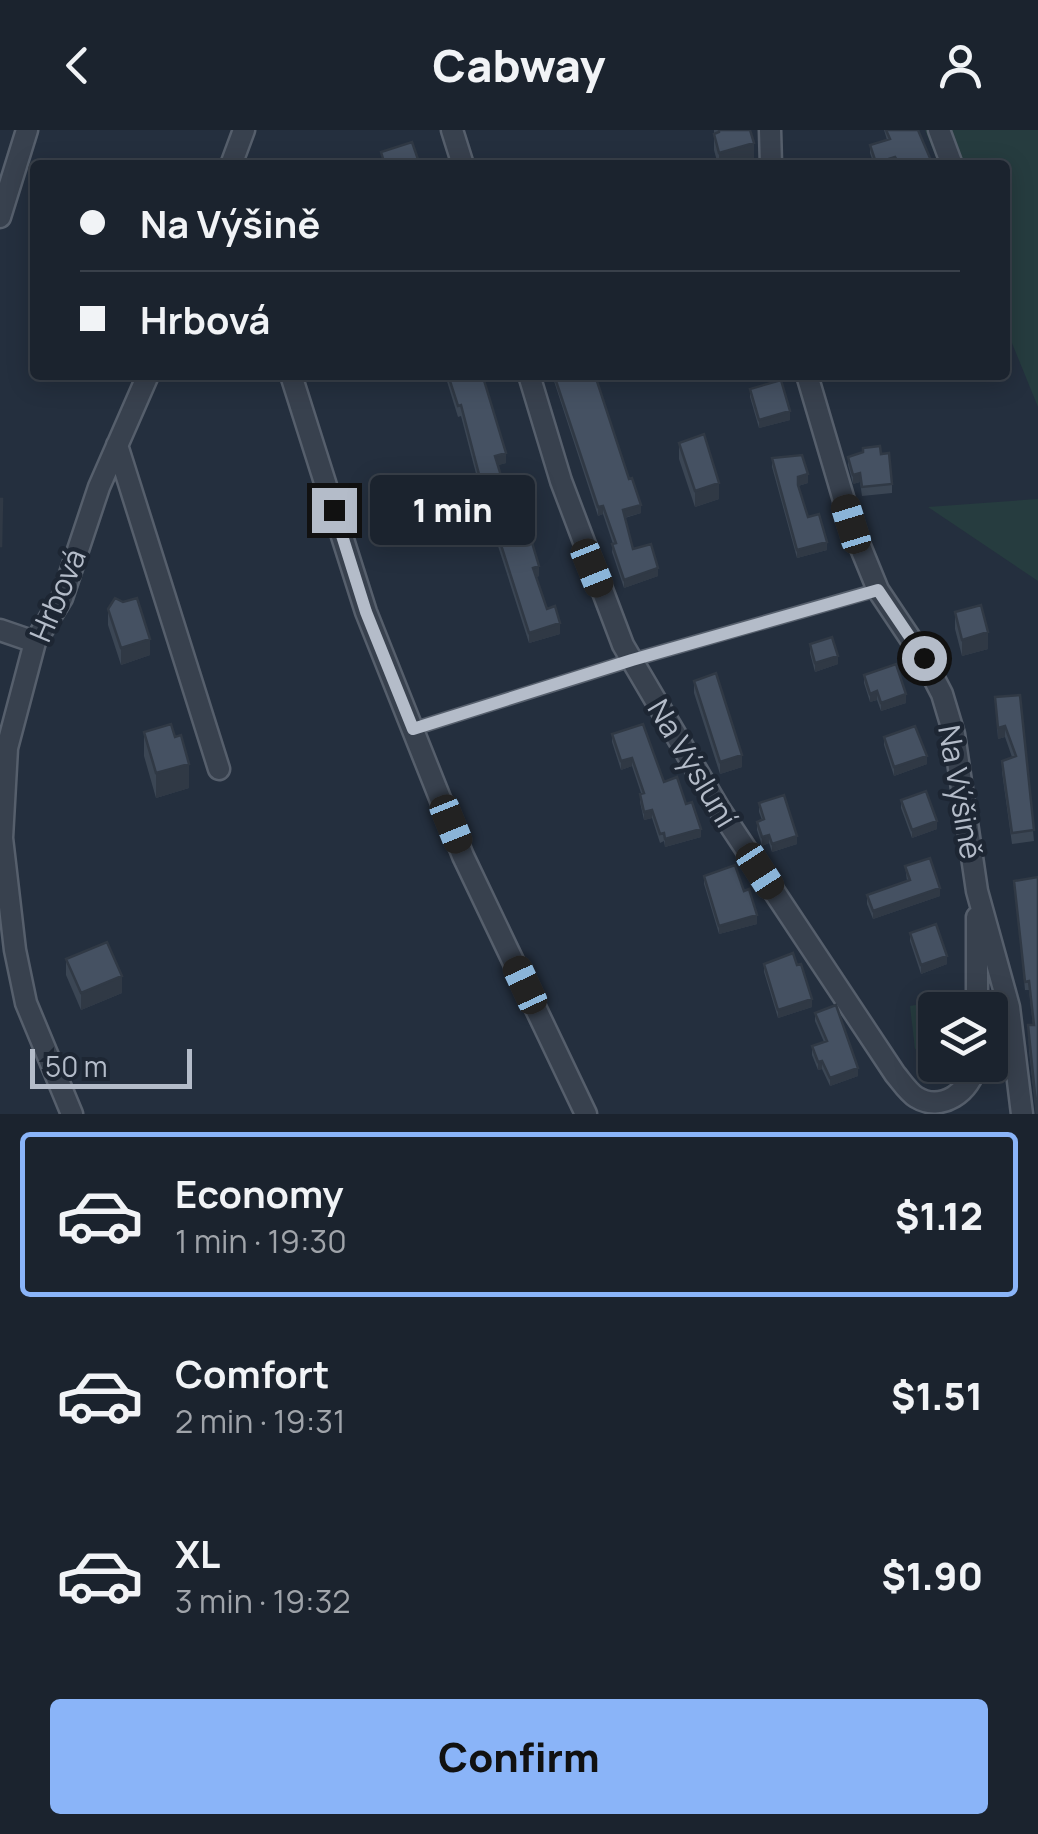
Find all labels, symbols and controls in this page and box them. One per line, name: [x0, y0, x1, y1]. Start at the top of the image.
text: Cabway: [433, 34, 605, 96]
icon: back: [50, 38, 105, 93]
icon: person: [933, 38, 988, 93]
text: Na Výšině: [140, 197, 320, 249]
text: Hrbová: [140, 293, 270, 345]
callout: 1 min: [369, 475, 534, 545]
route end: [312, 488, 357, 533]
text: 1 min: [412, 488, 493, 532]
car: [828, 491, 874, 557]
car: [567, 535, 617, 601]
street label: Hrbová: [19, 542, 95, 648]
route start: [902, 636, 947, 681]
street label: Na Výsluní: [639, 691, 747, 835]
street label: Na Výšině: [929, 722, 993, 862]
car: [426, 791, 476, 857]
car: [731, 838, 789, 904]
car: [499, 951, 551, 1019]
map controls: [918, 992, 1008, 1082]
button: layers: [918, 992, 1008, 1082]
scale bar: [30, 1044, 192, 1088]
text: 50 m: [45, 1047, 108, 1085]
text: Economy: [175, 1167, 344, 1219]
icon: car: [55, 1170, 145, 1260]
text: $1.12: [895, 1189, 983, 1241]
text: 1 min · 19:30: [175, 1219, 347, 1263]
text: Comfort: [175, 1347, 329, 1399]
icon: car: [55, 1350, 145, 1440]
text: $1.51: [891, 1369, 983, 1421]
text: 2 min · 19:31: [175, 1399, 345, 1443]
text: XL: [175, 1527, 220, 1579]
icon: car: [55, 1530, 145, 1620]
text: $1.90: [882, 1549, 983, 1601]
text: 3 min · 19:32: [175, 1579, 351, 1623]
button: Confirm: [50, 1699, 988, 1814]

